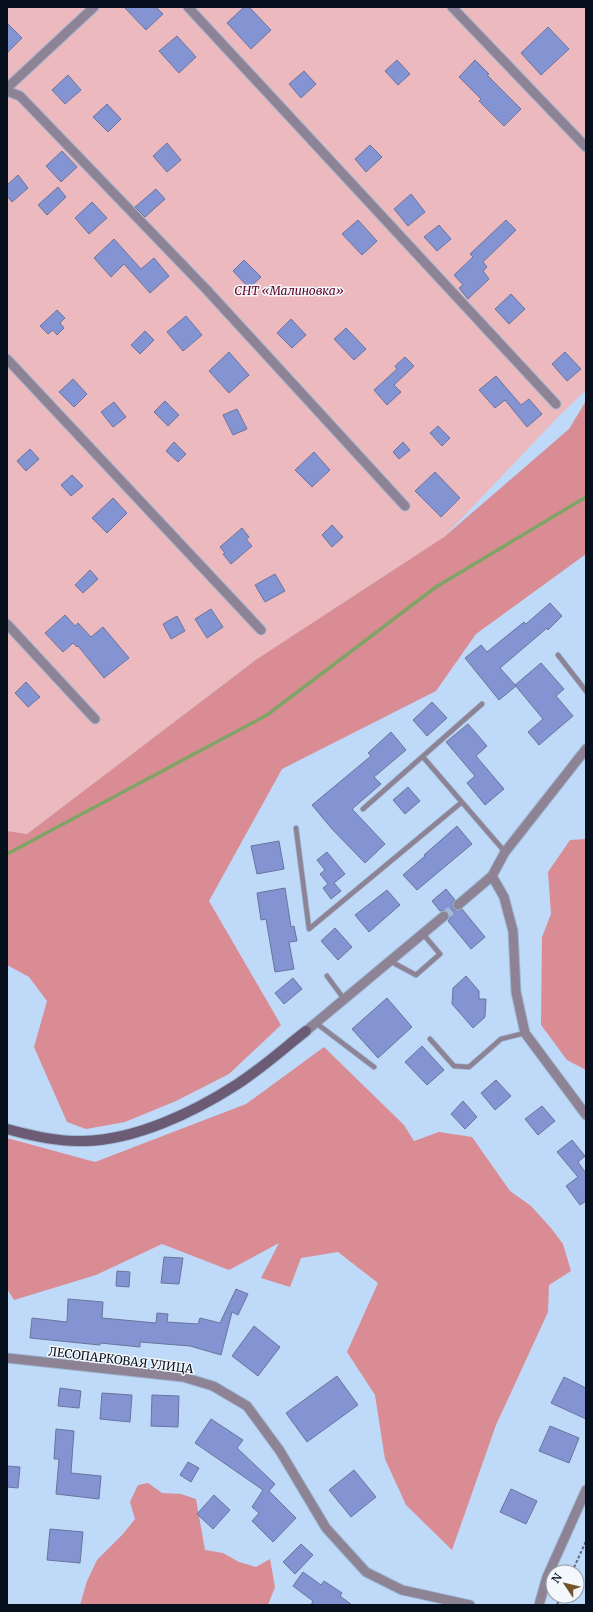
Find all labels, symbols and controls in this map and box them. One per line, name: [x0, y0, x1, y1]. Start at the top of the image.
park label: СНТ «Малиновка»: [234, 283, 344, 298]
street label: ЛЕСОПАРКОВАЯ УЛИЦА: [48, 1344, 195, 1376]
north arrow: [545, 1564, 585, 1604]
text: N: [549, 1570, 565, 1586]

